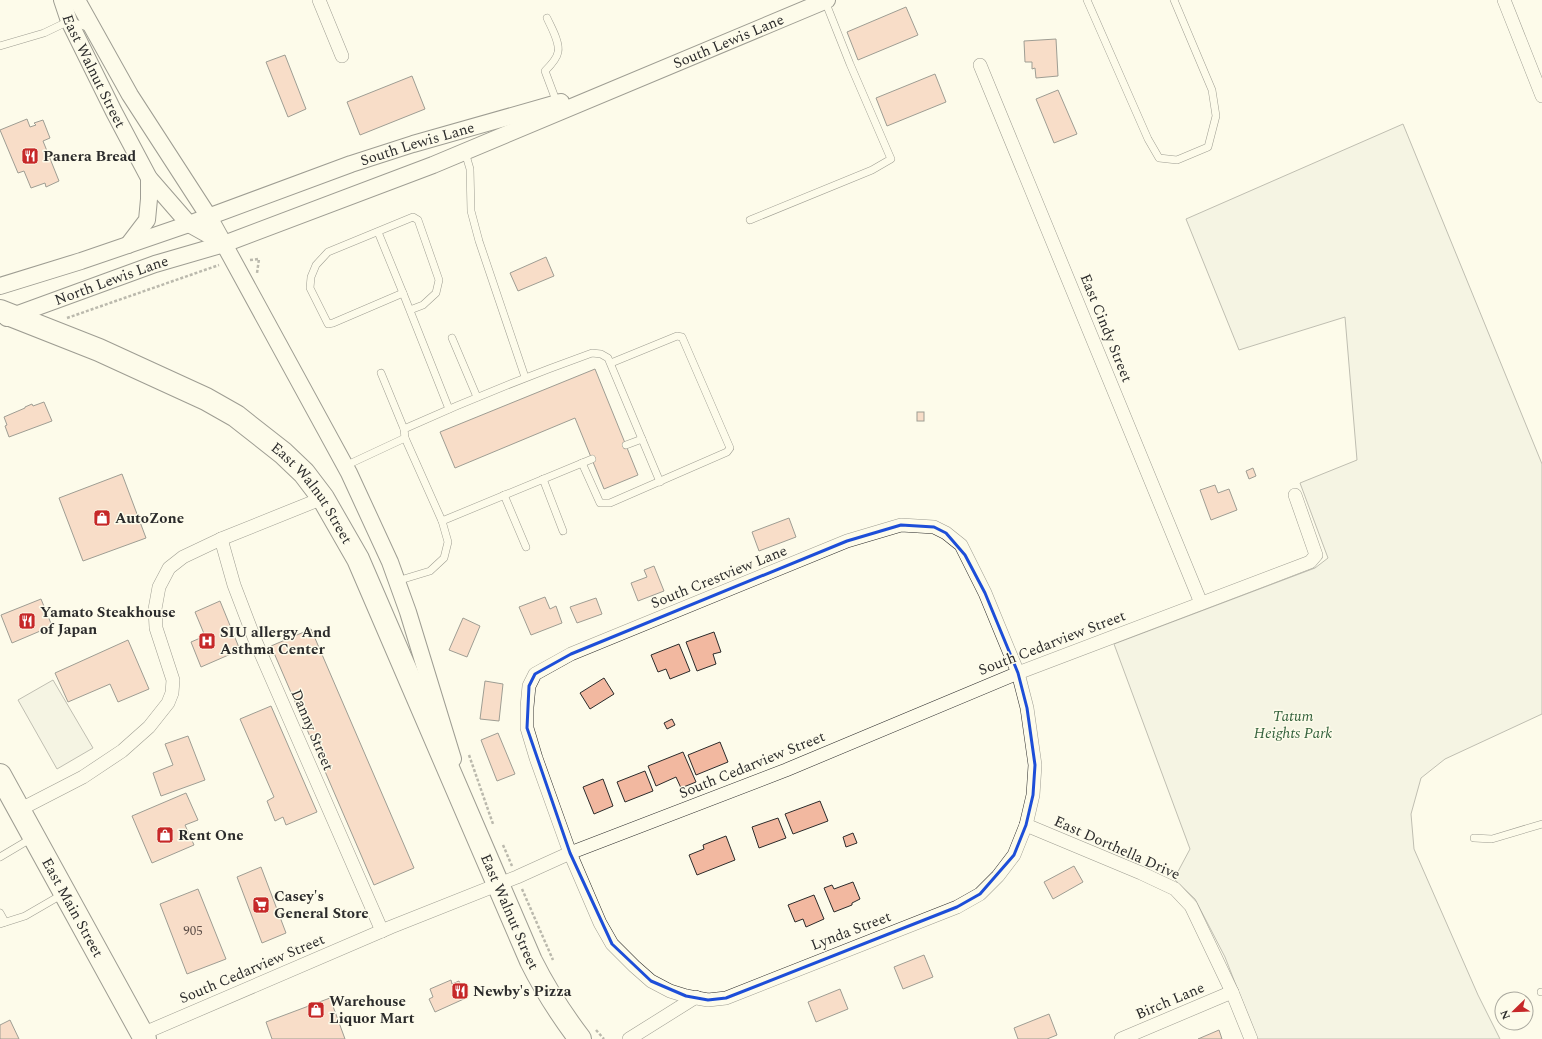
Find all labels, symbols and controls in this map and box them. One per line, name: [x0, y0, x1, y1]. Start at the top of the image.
street label: South Lewis Lane: [669, 8, 787, 75]
street label: East Walnut Street: [56, 11, 132, 132]
street label: South Lewis Lane: [357, 116, 477, 172]
place label: Panera Bread: [43, 145, 137, 168]
restaurant icon: Panera Bread: [20, 146, 40, 166]
street label: North Lewis Lane: [51, 249, 171, 311]
street label: East Cindy Street: [1074, 270, 1138, 386]
street label: East Walnut Street: [266, 436, 359, 548]
place label: AutoZone: [115, 507, 184, 530]
shop icon: AutoZone: [92, 508, 112, 528]
street label: South Crestview Lane: [647, 539, 791, 615]
place label: Yamato Steakhouse of Japan: [40, 601, 176, 641]
street label: South Cedarview Street: [975, 604, 1129, 682]
restaurant icon: Yamato Steakhouse of Japan: [17, 611, 37, 631]
place label: SIU allergy And Asthma Center: [220, 621, 331, 661]
hospital icon: SIU allergy And Asthma Center: [197, 631, 217, 651]
street label: Danny Street: [284, 686, 340, 774]
park label: Tatum Heights Park: [1254, 705, 1332, 745]
street label: South Cedarview Street: [675, 725, 829, 805]
street label: East Dorthella Drive: [1050, 810, 1184, 886]
place label: Rent One: [178, 824, 244, 847]
shop icon: Rent One: [155, 825, 175, 845]
street label: East Walnut Street: [475, 850, 545, 974]
street label: East Main Street: [36, 853, 109, 961]
place label: Casey's General Store: [274, 885, 369, 925]
supermarket icon: Casey's General Store: [251, 895, 271, 915]
street label: Lynda Street: [808, 905, 894, 957]
house number: 905: [183, 921, 203, 941]
street label: South Cedarview Street: [176, 928, 328, 1010]
street label: Birch Lane: [1132, 976, 1208, 1026]
place label: Newby's Pizza: [473, 980, 572, 1003]
restaurant icon: Newby's Pizza: [450, 981, 470, 1001]
place label: Warehouse Liquor Mart: [329, 990, 415, 1030]
north arrow: [1494, 991, 1534, 1031]
shop icon: Warehouse Liquor Mart: [306, 1000, 326, 1020]
text: N: [1496, 1007, 1515, 1022]

